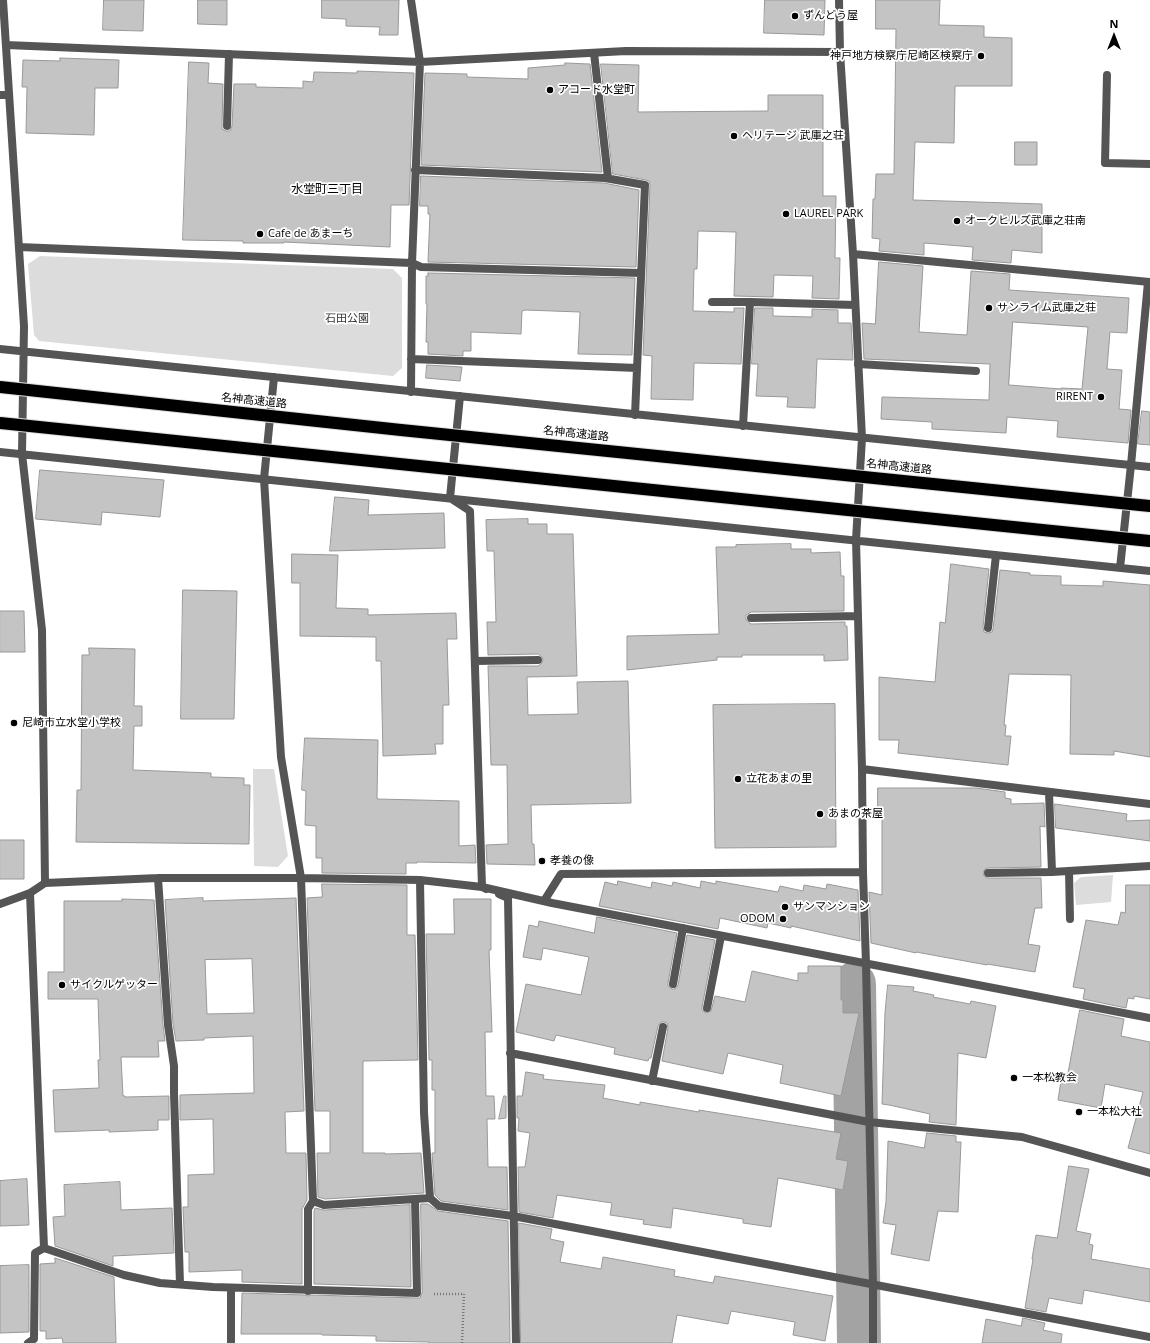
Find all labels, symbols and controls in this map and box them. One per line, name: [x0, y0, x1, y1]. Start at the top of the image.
place label: ずんどう屋: [803, 9, 858, 23]
marker: ずんどう屋: [790, 11, 800, 21]
north arrow: [1094, 16, 1134, 56]
text: N: [1110, 16, 1118, 31]
place label: 神戸地方検察庁尼崎区検察庁: [830, 49, 973, 63]
marker: 神戸地方検察庁尼崎区検察庁: [976, 51, 986, 61]
place label: アコード水堂町: [558, 83, 635, 97]
marker: アコード水堂町: [545, 85, 555, 95]
place label: ヘリテージ 武庫之荘: [742, 129, 844, 143]
marker: ヘリテージ 武庫之荘: [729, 131, 739, 141]
district label: 水堂町三丁目: [291, 183, 363, 197]
place label: LAUREL PARK: [794, 207, 863, 221]
marker: LAUREL PARK: [781, 209, 791, 219]
place label: オークヒルズ武庫之荘南: [965, 214, 1086, 228]
marker: オークヒルズ武庫之荘南: [952, 216, 962, 226]
place label: Cafe de あまーち: [268, 227, 354, 241]
marker: Cafe de あまーち: [255, 229, 265, 239]
place label: サンライム武庫之荘: [997, 301, 1096, 315]
marker: サンライム武庫之荘: [984, 303, 994, 313]
park label: 石田公園: [325, 312, 369, 326]
place label: RIRENT: [1056, 390, 1093, 404]
street label: 名神高速道路: [220, 391, 288, 411]
marker: RIRENT: [1096, 392, 1106, 402]
street label: 名神高速道路: [542, 424, 610, 444]
street label: 名神高速道路: [865, 457, 933, 477]
place label: 尼崎市立水堂小学校: [22, 716, 121, 730]
marker: 尼崎市立水堂小学校: [9, 718, 19, 728]
place label: 立花あまの里: [746, 772, 812, 786]
marker: 立花あまの里: [733, 774, 743, 784]
place label: あまの茶屋: [828, 807, 883, 821]
marker: あまの茶屋: [815, 809, 825, 819]
place label: 孝養の像: [550, 854, 594, 868]
marker: 孝養の像: [537, 856, 547, 866]
place label: サンマンション: [793, 900, 870, 914]
marker: サンマンション: [780, 902, 790, 912]
place label: ODOM: [740, 912, 775, 926]
marker: ODOM: [778, 914, 788, 924]
place label: サイクルゲッター: [70, 978, 158, 992]
marker: サイクルゲッター: [57, 980, 67, 990]
place label: 一本松教会: [1022, 1071, 1077, 1085]
marker: 一本松教会: [1009, 1073, 1019, 1083]
place label: 一本松大社: [1087, 1105, 1142, 1119]
marker: 一本松大社: [1074, 1107, 1084, 1117]

